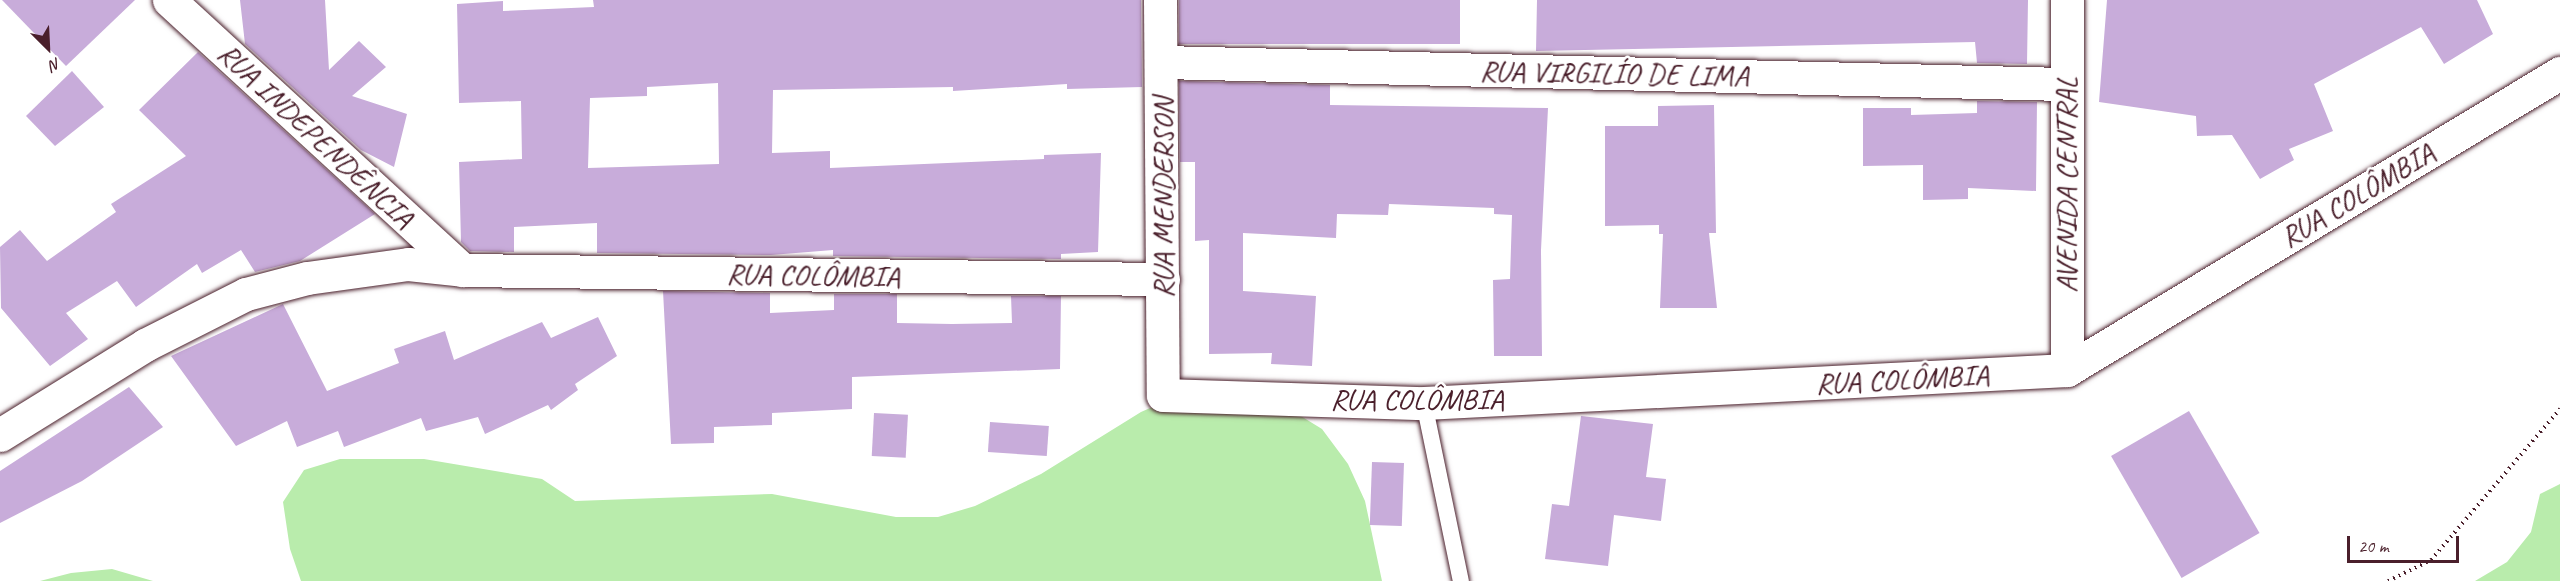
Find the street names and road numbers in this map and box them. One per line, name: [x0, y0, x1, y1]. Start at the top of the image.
street label: RUA INDEPENDÊNCIA: [210, 34, 422, 236]
street label: RUA VIRGILÍO DE LIMA: [1479, 53, 1749, 93]
street label: AVENIDA CENTRAL: [2048, 77, 2084, 293]
street label: RUA MENDERSON: [1145, 97, 1181, 299]
street label: RUA COLÔMBIA: [2274, 135, 2440, 255]
street label: RUA COLÔMBIA: [726, 255, 900, 295]
street label: RUA COLÔMBIA: [1815, 357, 1989, 401]
street label: RUA COLÔMBIA: [1331, 381, 1503, 417]

